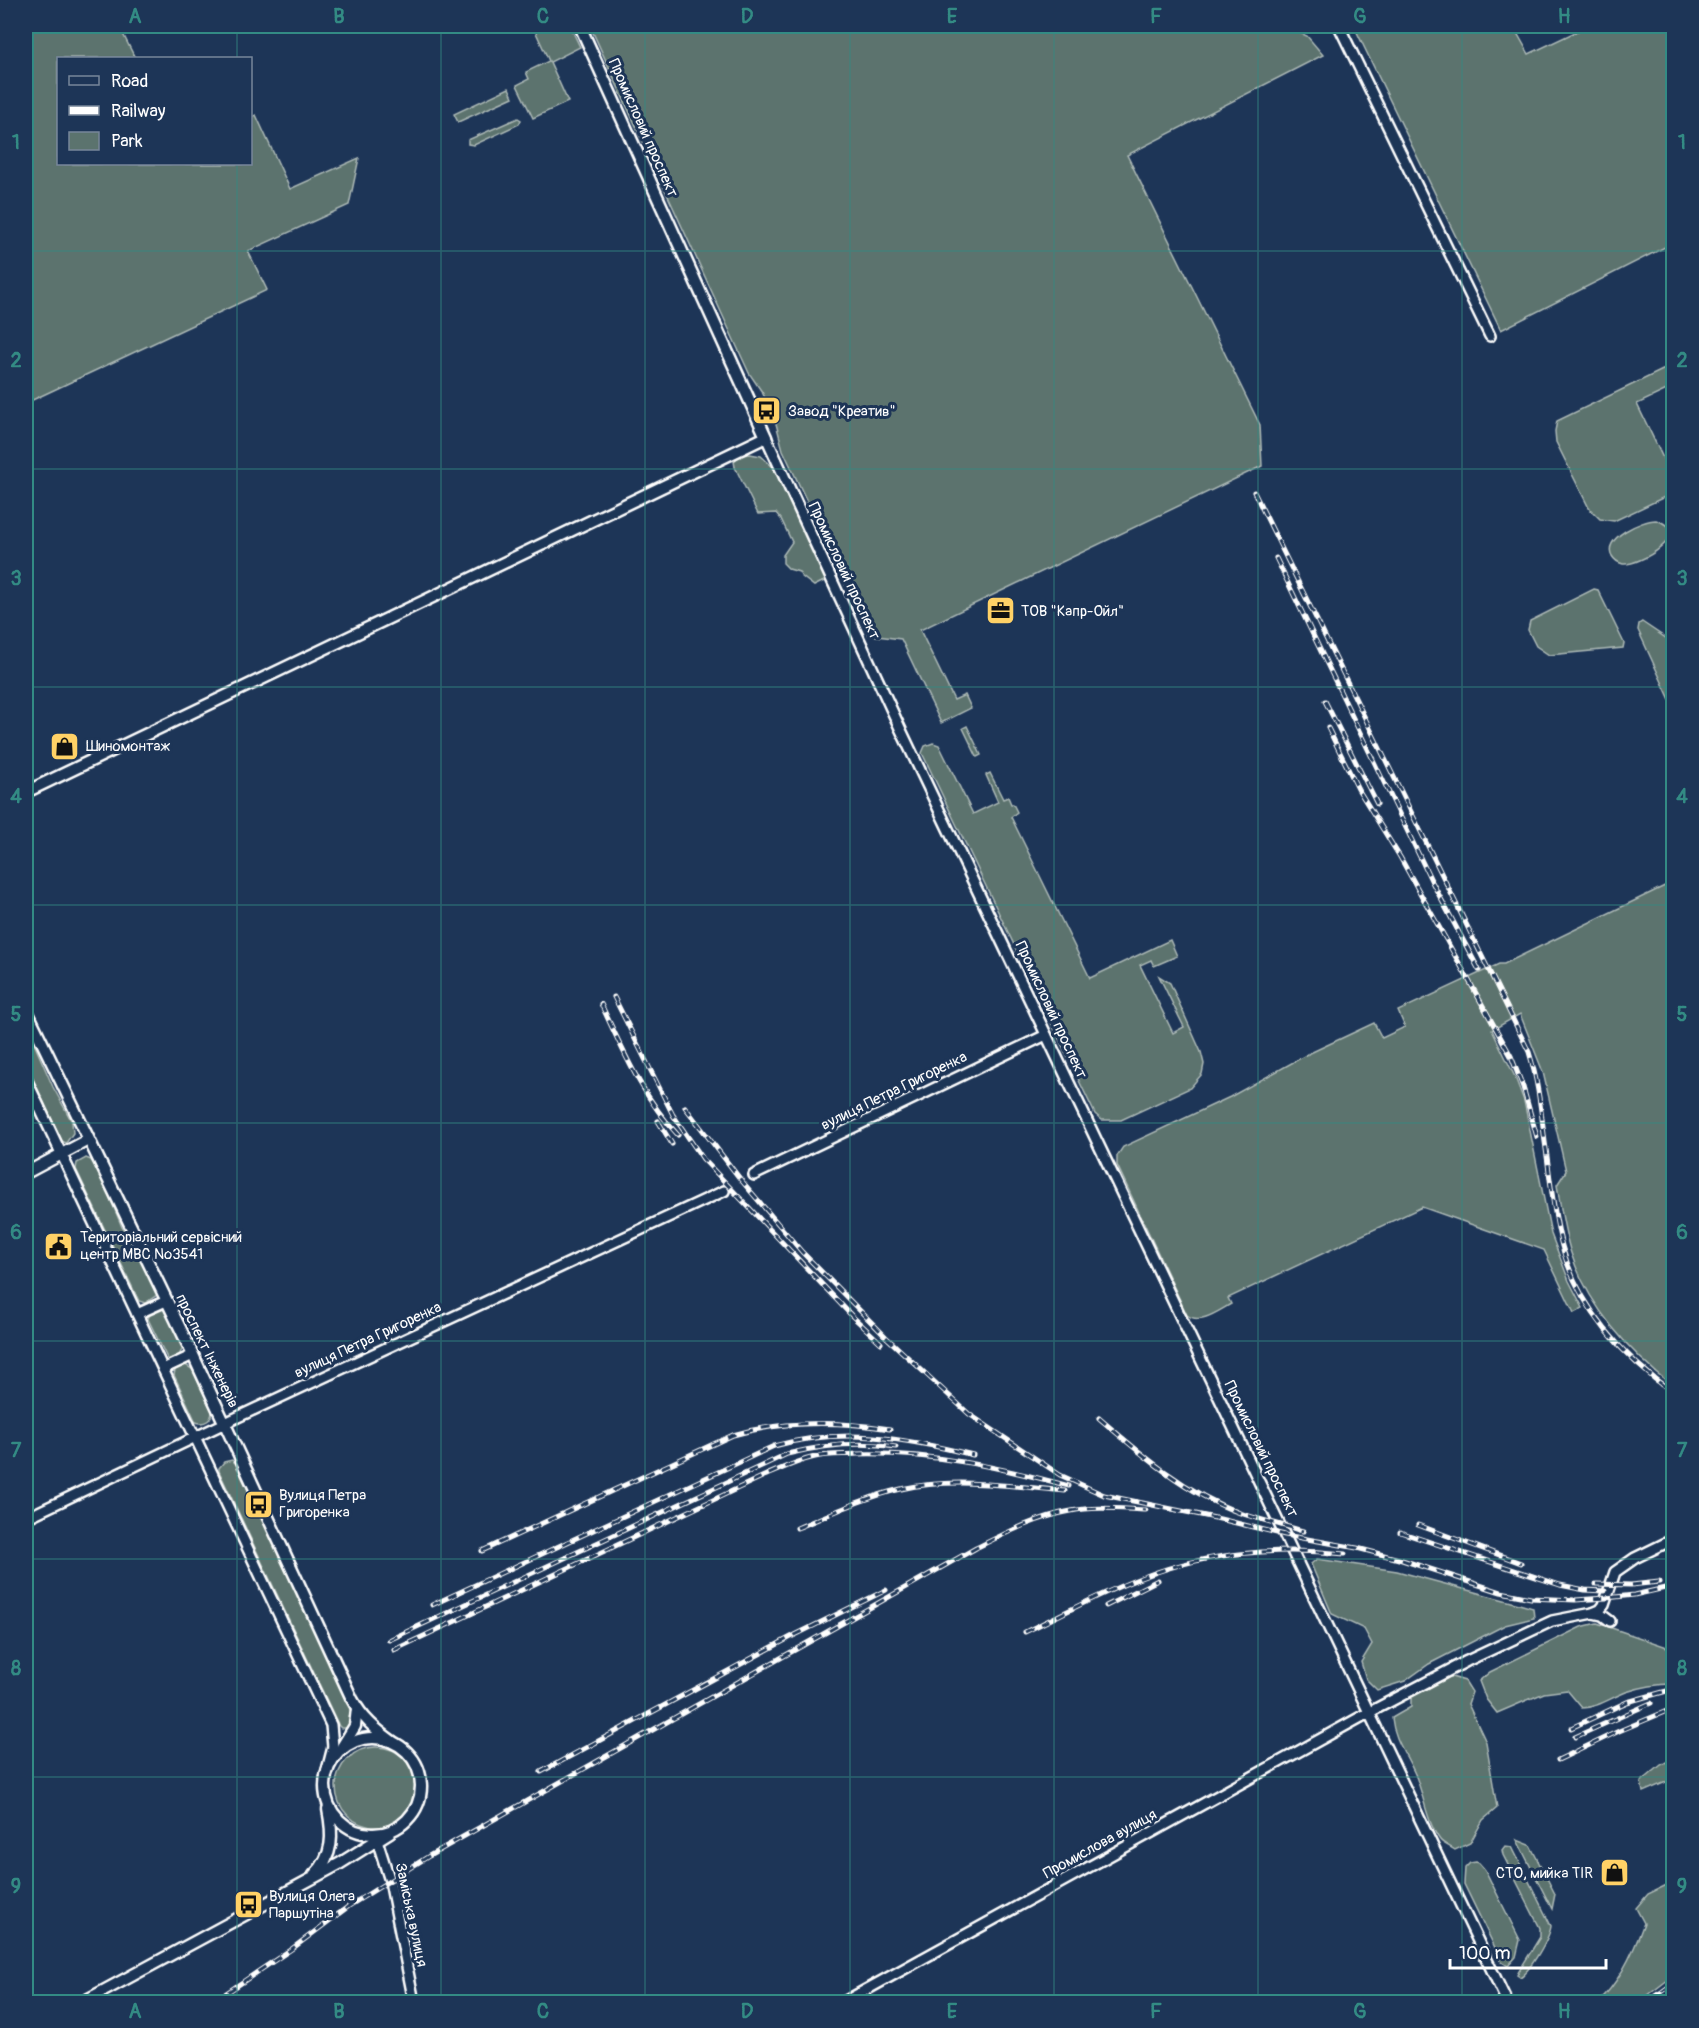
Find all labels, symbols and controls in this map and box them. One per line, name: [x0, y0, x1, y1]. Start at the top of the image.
text: A: [129, 4, 142, 29]
text: B: [333, 4, 345, 29]
text: C: [537, 4, 549, 29]
text: D: [741, 4, 754, 29]
text: E: [947, 4, 958, 29]
text: F: [1150, 4, 1162, 29]
text: G: [1353, 4, 1367, 29]
text: H: [1558, 4, 1571, 29]
street label: Промисловий проспект: [604, 56, 682, 201]
legend: [57, 57, 252, 165]
text: Road: [111, 70, 148, 93]
text: Railway: [111, 100, 166, 123]
text: 1: [12, 130, 20, 155]
text: Park: [111, 130, 143, 153]
text: 1: [1678, 130, 1686, 155]
text: 2: [10, 348, 22, 373]
text: 2: [1676, 348, 1688, 373]
bus stop icon: Завод "Креатив": [751, 395, 783, 427]
place label: Завод "Креатив": [788, 402, 896, 421]
street label: Промисловий проспект: [804, 499, 884, 643]
text: 3: [10, 566, 22, 591]
text: 3: [1676, 566, 1688, 591]
office icon: ТОВ "Капр-Ойл": [984, 595, 1016, 627]
place label: ТОВ "Капр-Ойл": [1021, 602, 1124, 621]
shop icon: Шиномонтаж: [49, 730, 81, 762]
place label: Шиномонтаж: [86, 737, 170, 756]
text: 4: [10, 784, 22, 809]
text: 4: [1676, 784, 1688, 809]
street label: Промисловий проспект: [1011, 938, 1091, 1082]
text: 5: [11, 1002, 22, 1027]
text: 5: [1677, 1002, 1688, 1027]
street label: вулиця Петра Григоренка: [818, 1047, 970, 1135]
text: 6: [10, 1220, 22, 1245]
text: 6: [1676, 1220, 1688, 1245]
place label: Територіальний сервісний центр МВС №3541: [80, 1228, 242, 1264]
public building icon: Територіальний сервісний центр МВС №3541: [43, 1230, 75, 1262]
street label: проспект Інженерів: [171, 1291, 243, 1411]
street label: вулиця Петра Григоренка: [291, 1298, 445, 1382]
street label: Промисловий проспект: [1220, 1378, 1303, 1521]
text: 7: [11, 1438, 22, 1463]
text: 7: [1677, 1438, 1688, 1463]
place label: Вулиця Петра Григоренка: [279, 1486, 366, 1522]
bus stop icon: Вулиця Петра Григоренка: [242, 1488, 274, 1520]
text: 8: [11, 1656, 21, 1681]
text: 8: [1677, 1656, 1687, 1681]
street label: Промислова вулиця: [1040, 1805, 1160, 1883]
shop icon: СТО, мийка TIR: [1598, 1857, 1630, 1889]
street label: Заміська вулиця: [391, 1861, 431, 1969]
place label: СТО, мийка TIR: [1496, 1864, 1593, 1883]
text: 9: [11, 1874, 21, 1899]
text: 9: [1677, 1874, 1687, 1899]
place label: Вулиця Олега Паршутіна: [269, 1887, 355, 1923]
bus stop icon: Вулиця Олега Паршутіна: [232, 1889, 264, 1921]
scale bar: [1450, 1932, 1606, 1970]
text: 100 m: [1459, 1942, 1511, 1965]
text: A: [129, 1999, 142, 2024]
text: B: [333, 1999, 345, 2024]
text: C: [537, 1999, 549, 2024]
text: D: [741, 1999, 754, 2024]
text: E: [947, 1999, 958, 2024]
text: F: [1150, 1999, 1162, 2024]
text: G: [1353, 1999, 1367, 2024]
text: H: [1558, 1999, 1571, 2024]

